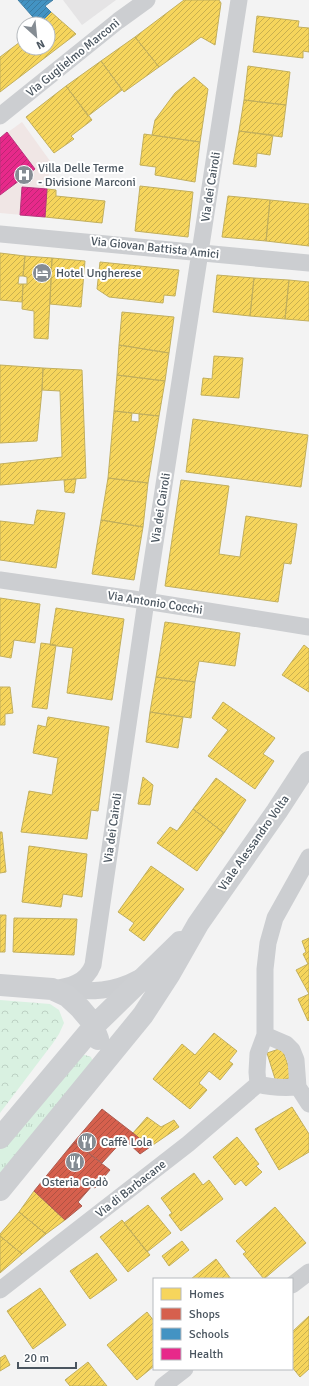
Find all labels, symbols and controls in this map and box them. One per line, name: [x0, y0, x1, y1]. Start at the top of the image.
north arrow: [16, 16, 56, 56]
street label: Via Guglielmo Marconi: [23, 16, 123, 100]
text: N: [34, 37, 47, 52]
street label: Via dei Cairoli: [198, 151, 224, 223]
place label: Villa Delle Terme - Divisione Marconi: [38, 161, 136, 190]
hospital icon: Villa Delle Terme - Divisione Marconi: [13, 164, 35, 186]
street label: Via Giovan Battista Amici: [90, 234, 220, 262]
hotel icon: Hotel Ungherese: [31, 262, 53, 284]
place label: Hotel Ungherese: [56, 266, 141, 281]
street label: Via dei Cairoli: [148, 472, 174, 544]
street label: Via Antonio Cocchi: [106, 588, 204, 618]
street label: Via dei Cairoli: [101, 792, 125, 864]
street label: Viale Alessandro Volta: [215, 792, 293, 894]
restaurant icon: Caffè Lola: [76, 1131, 98, 1153]
place label: Caffè Lola: [101, 1135, 152, 1150]
restaurant icon: Osteria Godò: [64, 1151, 86, 1173]
street label: Via di Barbacane: [93, 1157, 169, 1221]
place label: Osteria Godò: [42, 1175, 108, 1190]
legend: [153, 1278, 293, 1370]
text: Homes: [189, 1287, 224, 1302]
text: Shops: [189, 1307, 220, 1322]
text: Schools: [189, 1327, 229, 1342]
scale bar: [18, 1344, 76, 1370]
text: Health: [189, 1347, 223, 1362]
text: 20 m: [24, 1351, 49, 1366]

